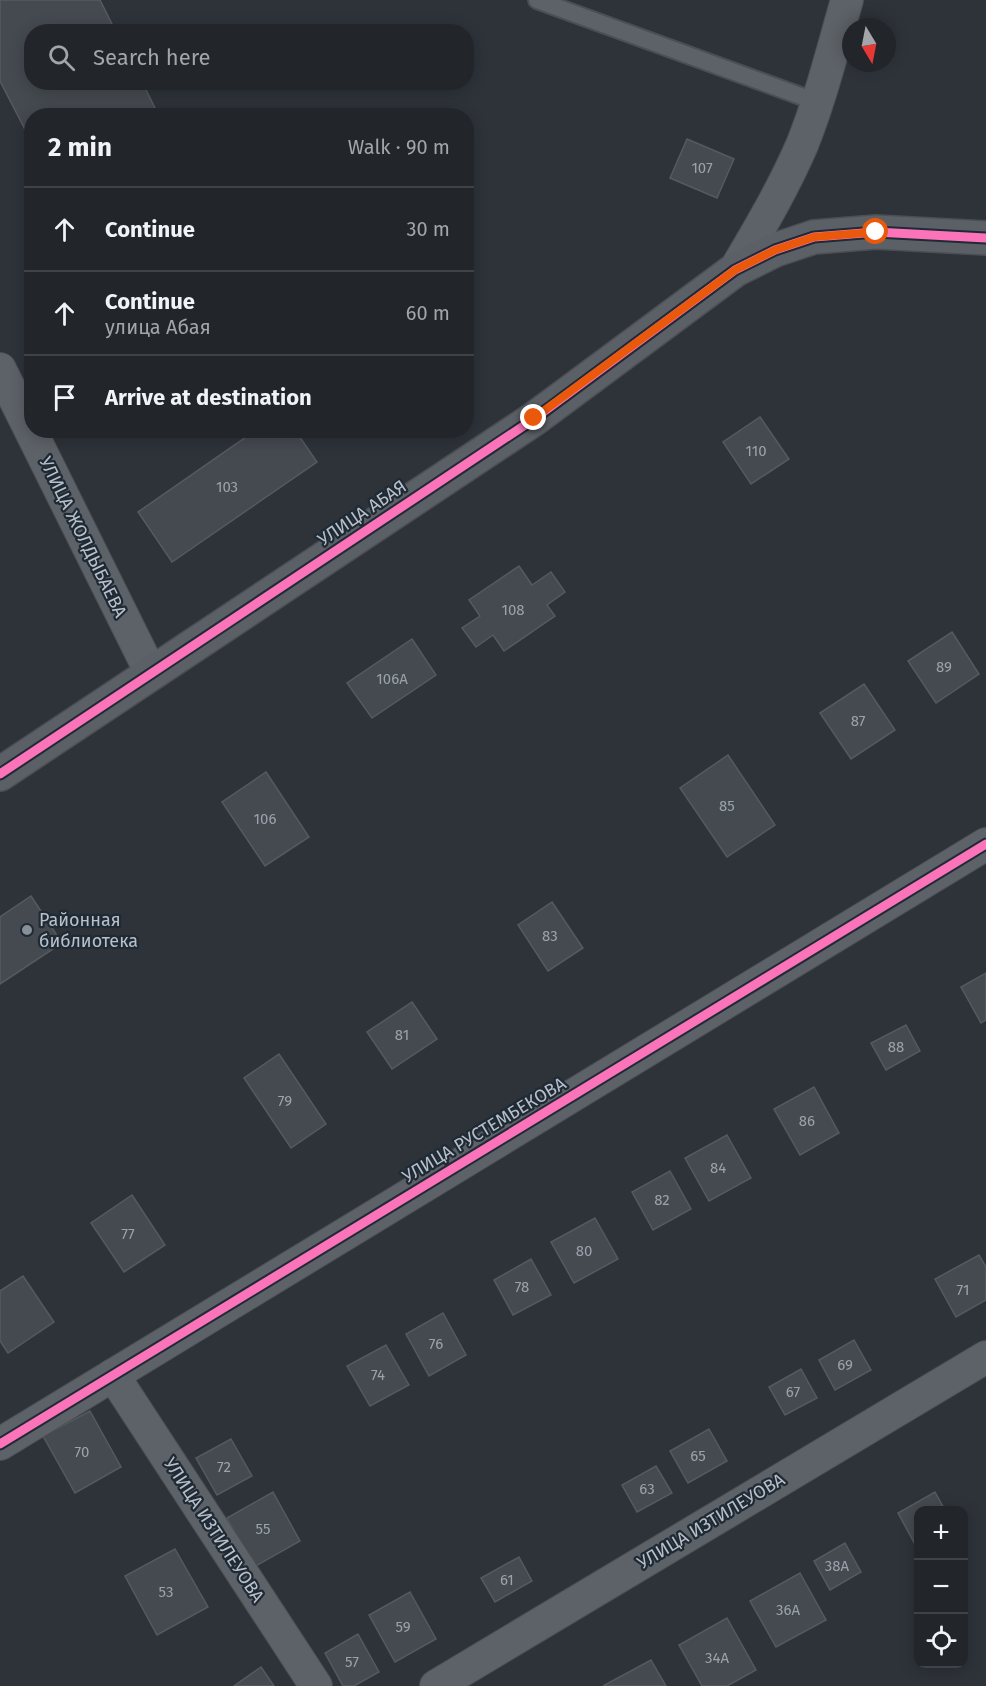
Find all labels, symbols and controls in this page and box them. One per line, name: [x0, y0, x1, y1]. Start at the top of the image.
north arrow: [842, 18, 896, 72]
search box: [24, 24, 474, 90]
icon: search: [45, 41, 78, 74]
text: Search here: [93, 44, 211, 71]
text: 2 min: [48, 132, 112, 163]
text: Walk · 90 m: [348, 135, 450, 159]
house number: 107: [691, 159, 713, 177]
icon: ahead: [48, 213, 81, 246]
text: Continue: [105, 216, 195, 243]
text: 30 m: [406, 217, 450, 241]
route start: [862, 218, 888, 244]
text: Continue: [105, 288, 195, 315]
icon: ahead: [48, 297, 81, 330]
text: 60 m: [406, 301, 450, 325]
text: улица Абая: [105, 315, 211, 339]
icon: arrive: [48, 381, 81, 414]
text: Arrive at destination: [105, 384, 312, 411]
route end: [520, 404, 546, 430]
house number: 110: [745, 442, 767, 460]
street label: УЛИЦА ЖОЛДЫБАЕВА: [35, 453, 132, 622]
street label: УЛИЦА АБАЯ: [313, 475, 411, 551]
house number: 103: [216, 478, 238, 496]
house number: 108: [501, 601, 525, 619]
house number: 89: [936, 658, 952, 676]
house number: 106А: [376, 670, 408, 688]
house number: 87: [851, 712, 866, 730]
house number: 85: [719, 797, 735, 815]
house number: 106: [254, 810, 276, 828]
place label: Районная библиотека: [39, 909, 138, 952]
marker: Районная библиотека: [20, 923, 34, 937]
house number: 83: [542, 927, 558, 945]
house number: 81: [395, 1026, 409, 1044]
house number: 88: [888, 1038, 904, 1056]
street label: УЛИЦА РУСТЕМБЕКОВА: [398, 1072, 570, 1188]
house number: 79: [278, 1092, 292, 1110]
house number: 86: [799, 1112, 815, 1130]
house number: 84: [710, 1159, 726, 1177]
house number: 82: [654, 1191, 670, 1209]
house number: 77: [121, 1225, 135, 1243]
house number: 80: [576, 1242, 592, 1260]
house number: 78: [515, 1278, 529, 1296]
house number: 71: [957, 1281, 969, 1299]
house number: 76: [429, 1335, 443, 1353]
house number: 69: [837, 1356, 853, 1374]
house number: 74: [371, 1366, 385, 1384]
house number: 67: [786, 1383, 800, 1401]
house number: 70: [75, 1443, 89, 1461]
house number: 65: [690, 1447, 706, 1465]
street label: УЛИЦА ИЗТИЛЕУОВА: [159, 1454, 269, 1607]
house number: 72: [217, 1458, 231, 1476]
street label: УЛИЦА ИЗТИЛЕУОВА: [633, 1468, 789, 1574]
house number: 63: [639, 1480, 655, 1498]
map controls: [914, 1506, 968, 1668]
button: +: [914, 1506, 968, 1560]
house number: 55: [256, 1520, 270, 1538]
house number: 38А: [825, 1557, 850, 1575]
button: −: [914, 1560, 968, 1614]
house number: 61: [500, 1571, 514, 1589]
house number: 53: [159, 1583, 173, 1601]
house number: 36А: [776, 1601, 800, 1619]
button: locate: [914, 1614, 968, 1668]
house number: 59: [395, 1618, 411, 1636]
house number: 34А: [705, 1649, 729, 1667]
house number: 57: [345, 1653, 359, 1671]

